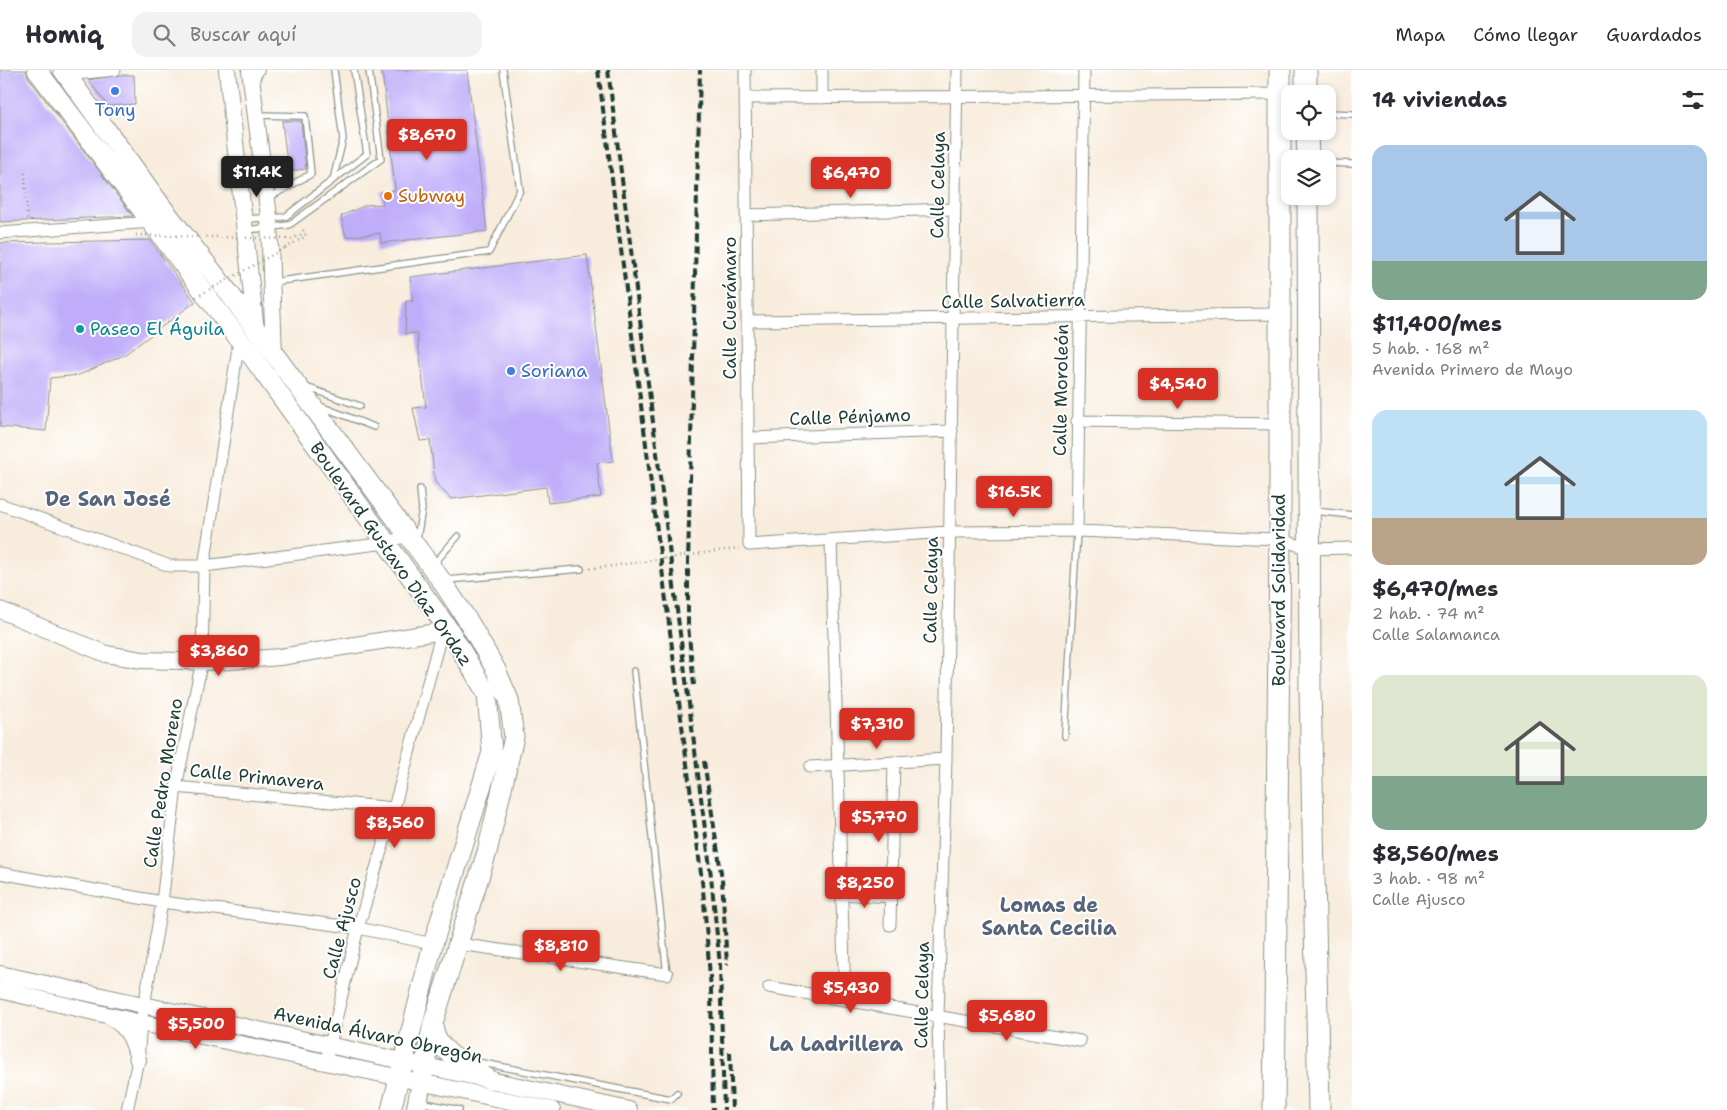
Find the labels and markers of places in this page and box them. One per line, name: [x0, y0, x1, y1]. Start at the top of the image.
marker: Tony: [109, 85, 121, 97]
place label: Tony: [94, 98, 136, 122]
pin: $8,670: [386, 118, 468, 161]
pin: $11.4K: [216, 156, 298, 198]
pin: $6,470: [810, 156, 892, 199]
place label: Subway: [398, 184, 465, 208]
marker: Subway: [382, 190, 394, 202]
place label: Paseo El Águila: [90, 317, 225, 341]
marker: Paseo El Águila: [74, 323, 86, 335]
place label: Soriana: [521, 359, 588, 383]
marker: Soriana: [505, 365, 517, 377]
pin: $4,540: [1137, 368, 1219, 410]
pin: $16.5K: [973, 476, 1055, 518]
pin: $3,860: [178, 634, 260, 677]
pin: $7,310: [836, 708, 918, 750]
pin: $5,770: [838, 800, 920, 843]
pin: $8,560: [354, 806, 436, 849]
pin: $8,250: [824, 866, 906, 909]
pin: $8,810: [520, 930, 602, 972]
pin: $5,430: [810, 972, 892, 1014]
pin: $5,680: [966, 1000, 1048, 1042]
pin: $5,500: [155, 1008, 237, 1050]

